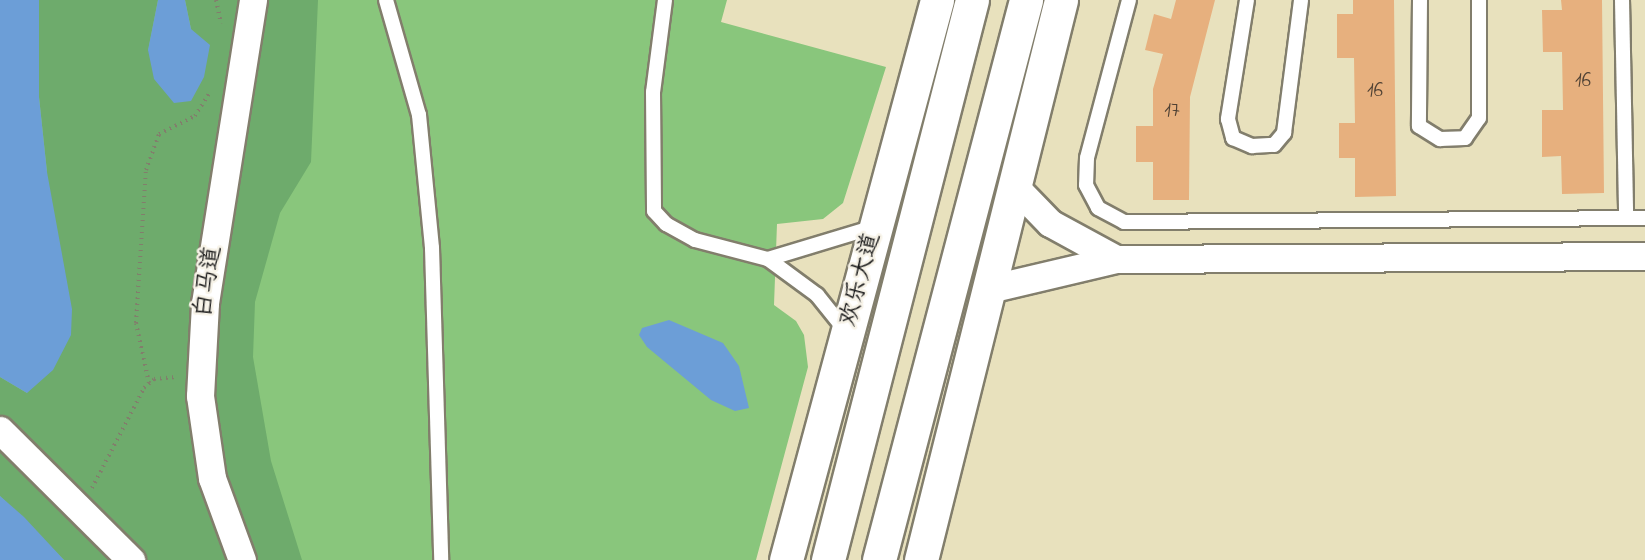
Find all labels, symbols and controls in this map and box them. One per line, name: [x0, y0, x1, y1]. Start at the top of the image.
house number: 16: [1575, 68, 1591, 94]
house number: 16: [1367, 78, 1383, 104]
house number: 17: [1164, 98, 1180, 124]
street label: 欢乐大道: [835, 230, 887, 330]
street label: 白马道: [190, 244, 228, 320]

